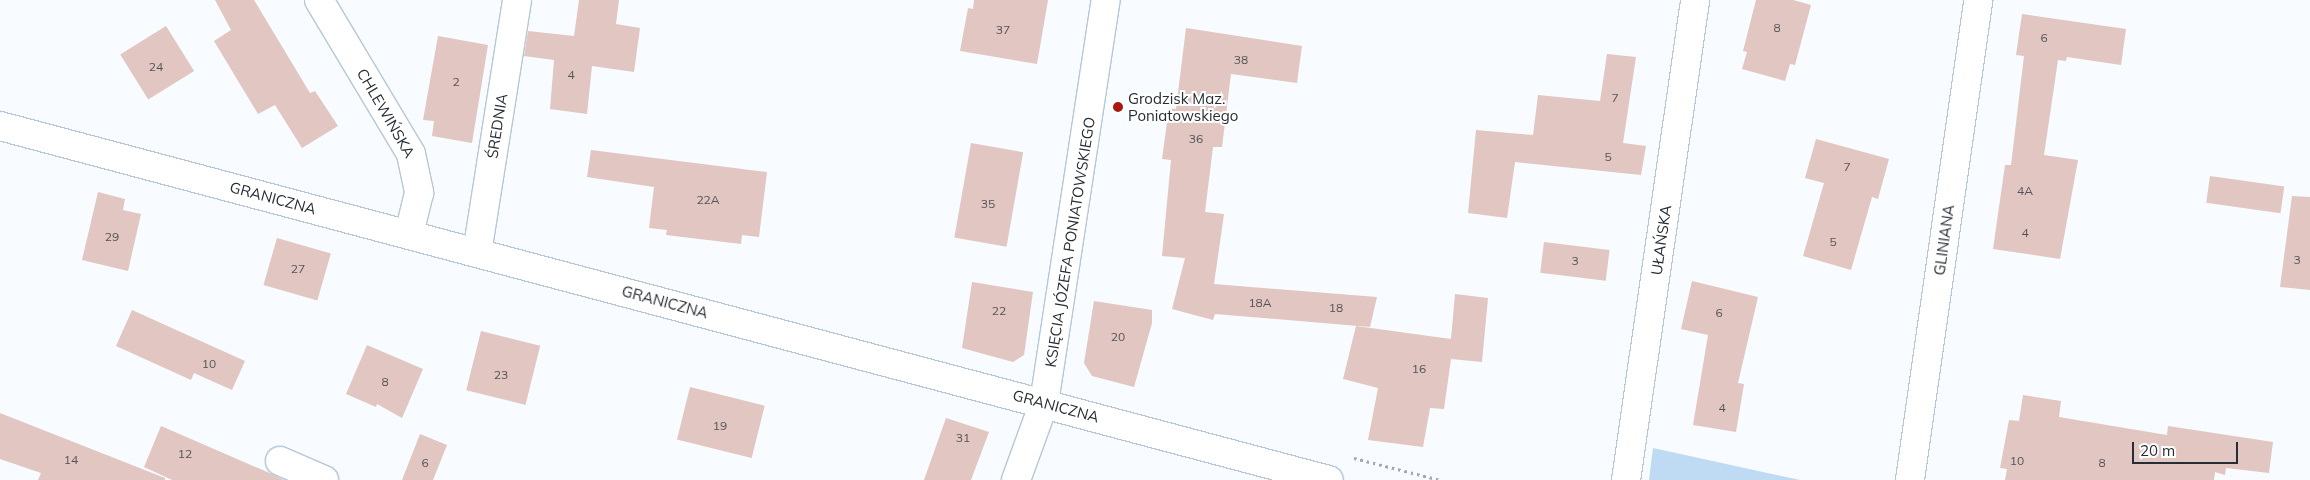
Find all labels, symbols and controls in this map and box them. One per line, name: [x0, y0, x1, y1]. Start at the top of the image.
house number: 8: [1773, 21, 1781, 35]
house number: 37: [996, 23, 1010, 37]
house number: 6: [2040, 31, 2048, 45]
house number: 38: [1234, 53, 1248, 67]
house number: 24: [149, 60, 163, 74]
street label: CHLEWIŃSKA: [353, 65, 419, 161]
house number: 4: [567, 68, 575, 82]
house number: 2: [452, 75, 460, 89]
place label: Grodzisk Maz. Poniatowskiego: [1128, 89, 1238, 124]
house number: 7: [1611, 91, 1619, 105]
street label: ŚREDNIA: [483, 92, 511, 160]
marker: Grodzisk Maz. Poniatowskiego: [1112, 101, 1124, 113]
street label: KSIĘCIA JÓZEFA PONIATOWSKIEGO: [1041, 116, 1099, 368]
house number: 36: [1189, 132, 1203, 146]
house number: 5: [1604, 150, 1612, 164]
house number: 7: [1843, 160, 1851, 174]
street label: GRANICZNA: [228, 178, 318, 218]
house number: 4A: [2017, 184, 2033, 198]
house number: 22A: [696, 193, 720, 207]
house number: 35: [981, 197, 995, 211]
street label: GLINIANA: [1930, 203, 1958, 277]
street label: UŁAŃSKA: [1647, 204, 1675, 276]
house number: 4: [2021, 226, 2029, 240]
house number: 29: [105, 230, 119, 244]
house number: 5: [1829, 235, 1837, 249]
house number: 3: [2293, 253, 2301, 267]
house number: 3: [1571, 254, 1579, 268]
house number: 27: [291, 262, 305, 276]
street label: GRANICZNA: [620, 282, 710, 322]
house number: 18A: [1248, 296, 1272, 310]
house number: 18: [1329, 301, 1343, 315]
house number: 22: [992, 304, 1006, 318]
house number: 6: [1715, 306, 1723, 320]
house number: 20: [1111, 330, 1125, 344]
house number: 10: [202, 357, 216, 371]
house number: 16: [1412, 362, 1426, 376]
house number: 23: [494, 368, 508, 382]
house number: 8: [381, 375, 389, 389]
street label: GRANICZNA: [1011, 386, 1101, 426]
house number: 4: [1718, 401, 1726, 415]
house number: 19: [713, 419, 727, 433]
house number: 31: [956, 431, 970, 445]
scale bar: [2135, 432, 2241, 464]
text: 20 m: [2140, 441, 2175, 460]
house number: 12: [178, 447, 192, 461]
house number: 14: [64, 453, 78, 467]
house number: 10: [2010, 454, 2024, 468]
house number: 6: [421, 456, 429, 470]
house number: 8: [2098, 456, 2106, 470]

